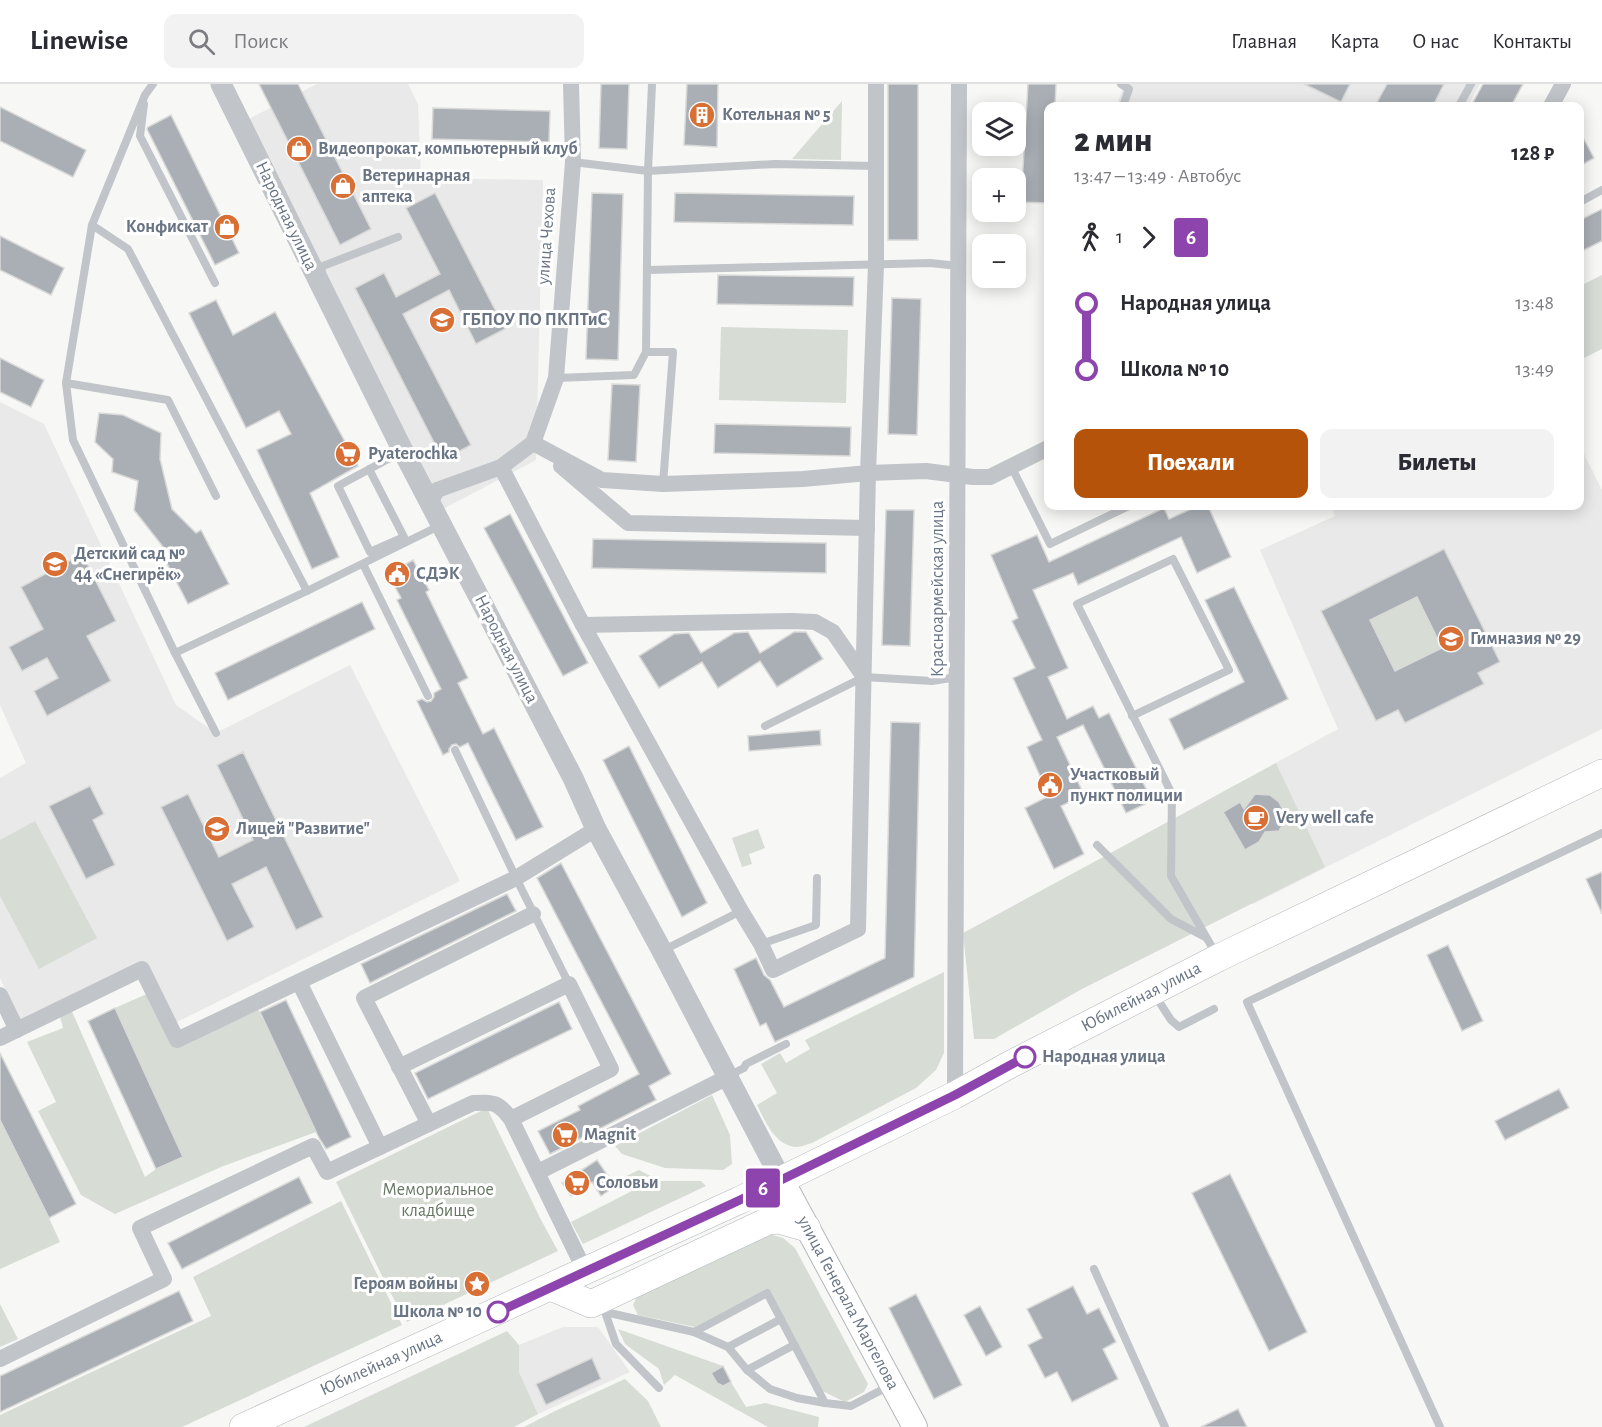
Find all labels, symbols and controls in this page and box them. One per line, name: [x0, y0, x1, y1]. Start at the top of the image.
search box: [164, 14, 584, 68]
icon: search: [185, 25, 218, 58]
text: Linewise: [30, 27, 128, 55]
text: Поиск: [233, 30, 288, 52]
text: Главная: [1231, 31, 1297, 52]
text: Карта: [1330, 31, 1379, 52]
text: О нас: [1412, 31, 1459, 52]
text: Контакты: [1492, 31, 1572, 52]
building icon: Котельная № 5: [687, 100, 717, 130]
map controls: [972, 102, 1026, 288]
button: layers: [972, 102, 1026, 156]
place label: Котельная № 5: [722, 106, 831, 124]
text: 2 мин: [1074, 125, 1152, 158]
shop icon: Видеопрокат, компьютерный клуб: [284, 134, 314, 164]
place label: Видеопрокат, компьютерный клуб: [318, 140, 578, 158]
text: 128 ₽: [1511, 142, 1554, 164]
street label: Народная улица: [252, 159, 320, 273]
text: 13:47 – 13:49 · Автобус: [1074, 166, 1241, 186]
place label: Ветеринарная аптека: [362, 167, 470, 206]
button: +: [972, 168, 1026, 222]
shop icon: Ветеринарная аптека: [328, 171, 358, 201]
street label: улица Чехова: [535, 187, 559, 286]
shop icon: Конфискат: [212, 212, 242, 242]
place label: Конфискат: [126, 218, 209, 236]
icon: walk: [1074, 221, 1107, 254]
icon: forward: [1132, 221, 1165, 254]
text: 1: [1116, 227, 1123, 247]
text: 6: [1186, 227, 1196, 248]
button: −: [972, 234, 1026, 288]
text: Народная улица: [1120, 292, 1271, 314]
text: 13:48: [1515, 293, 1554, 313]
school or university icon: ГБПОУ ПО ПКПТиС: [427, 305, 457, 335]
place label: ГБПОУ ПО ПКПТиС: [462, 311, 607, 329]
text: Школа № 10: [1120, 358, 1229, 380]
text: 13:49: [1515, 359, 1554, 379]
button: Поехали: [1074, 429, 1308, 498]
button: Билеты: [1320, 429, 1554, 498]
supermarket icon: Pyaterochka: [333, 439, 363, 469]
place label: Pyaterochka: [368, 445, 458, 463]
street label: Красноармейская улица: [929, 501, 947, 677]
place label: Детский сад № 44 «Снегирёк»: [74, 545, 185, 584]
school or university icon: Детский сад № 44 «Снегирёк»: [40, 549, 70, 579]
public building icon: СДЭК: [382, 559, 412, 589]
place label: СДЭК: [416, 565, 460, 583]
street label: Народная улица: [471, 592, 541, 706]
school or university icon: Гимназия № 29: [1436, 624, 1466, 654]
place label: Гимназия № 29: [1470, 630, 1581, 648]
place label: Участковый пункт полиции: [1070, 766, 1183, 805]
public building icon: Участковый пункт полиции: [1035, 770, 1065, 800]
cafe icon: Very well cafe: [1241, 803, 1271, 833]
place label: Very well cafe: [1276, 809, 1374, 827]
school or university icon: Лицей "Развитие": [202, 814, 232, 844]
place label: Лицей "Развитие": [236, 820, 370, 838]
street label: Юбилейная улица: [1078, 959, 1204, 1035]
marker: Народная улица: [1014, 1046, 1036, 1068]
place label: Народная улица: [1042, 1048, 1166, 1066]
supermarket icon: Magnit: [550, 1120, 580, 1150]
place label: Magnit: [584, 1126, 636, 1144]
supermarket icon: Соловьи: [562, 1168, 592, 1198]
line badge: 6: [744, 1168, 783, 1208]
place label: Соловьи: [596, 1174, 659, 1192]
text: 6: [758, 1178, 768, 1199]
park label: Мемориальное кладбище: [382, 1181, 494, 1220]
street label: улица Генерала Маргелова: [793, 1212, 902, 1393]
place icon: Героям войны: [462, 1269, 492, 1299]
place label: Героям войны: [353, 1275, 458, 1293]
marker: Школа № 10: [487, 1301, 509, 1323]
place label: Школа № 10: [393, 1303, 482, 1321]
street label: Юбилейная улица: [317, 1328, 445, 1400]

